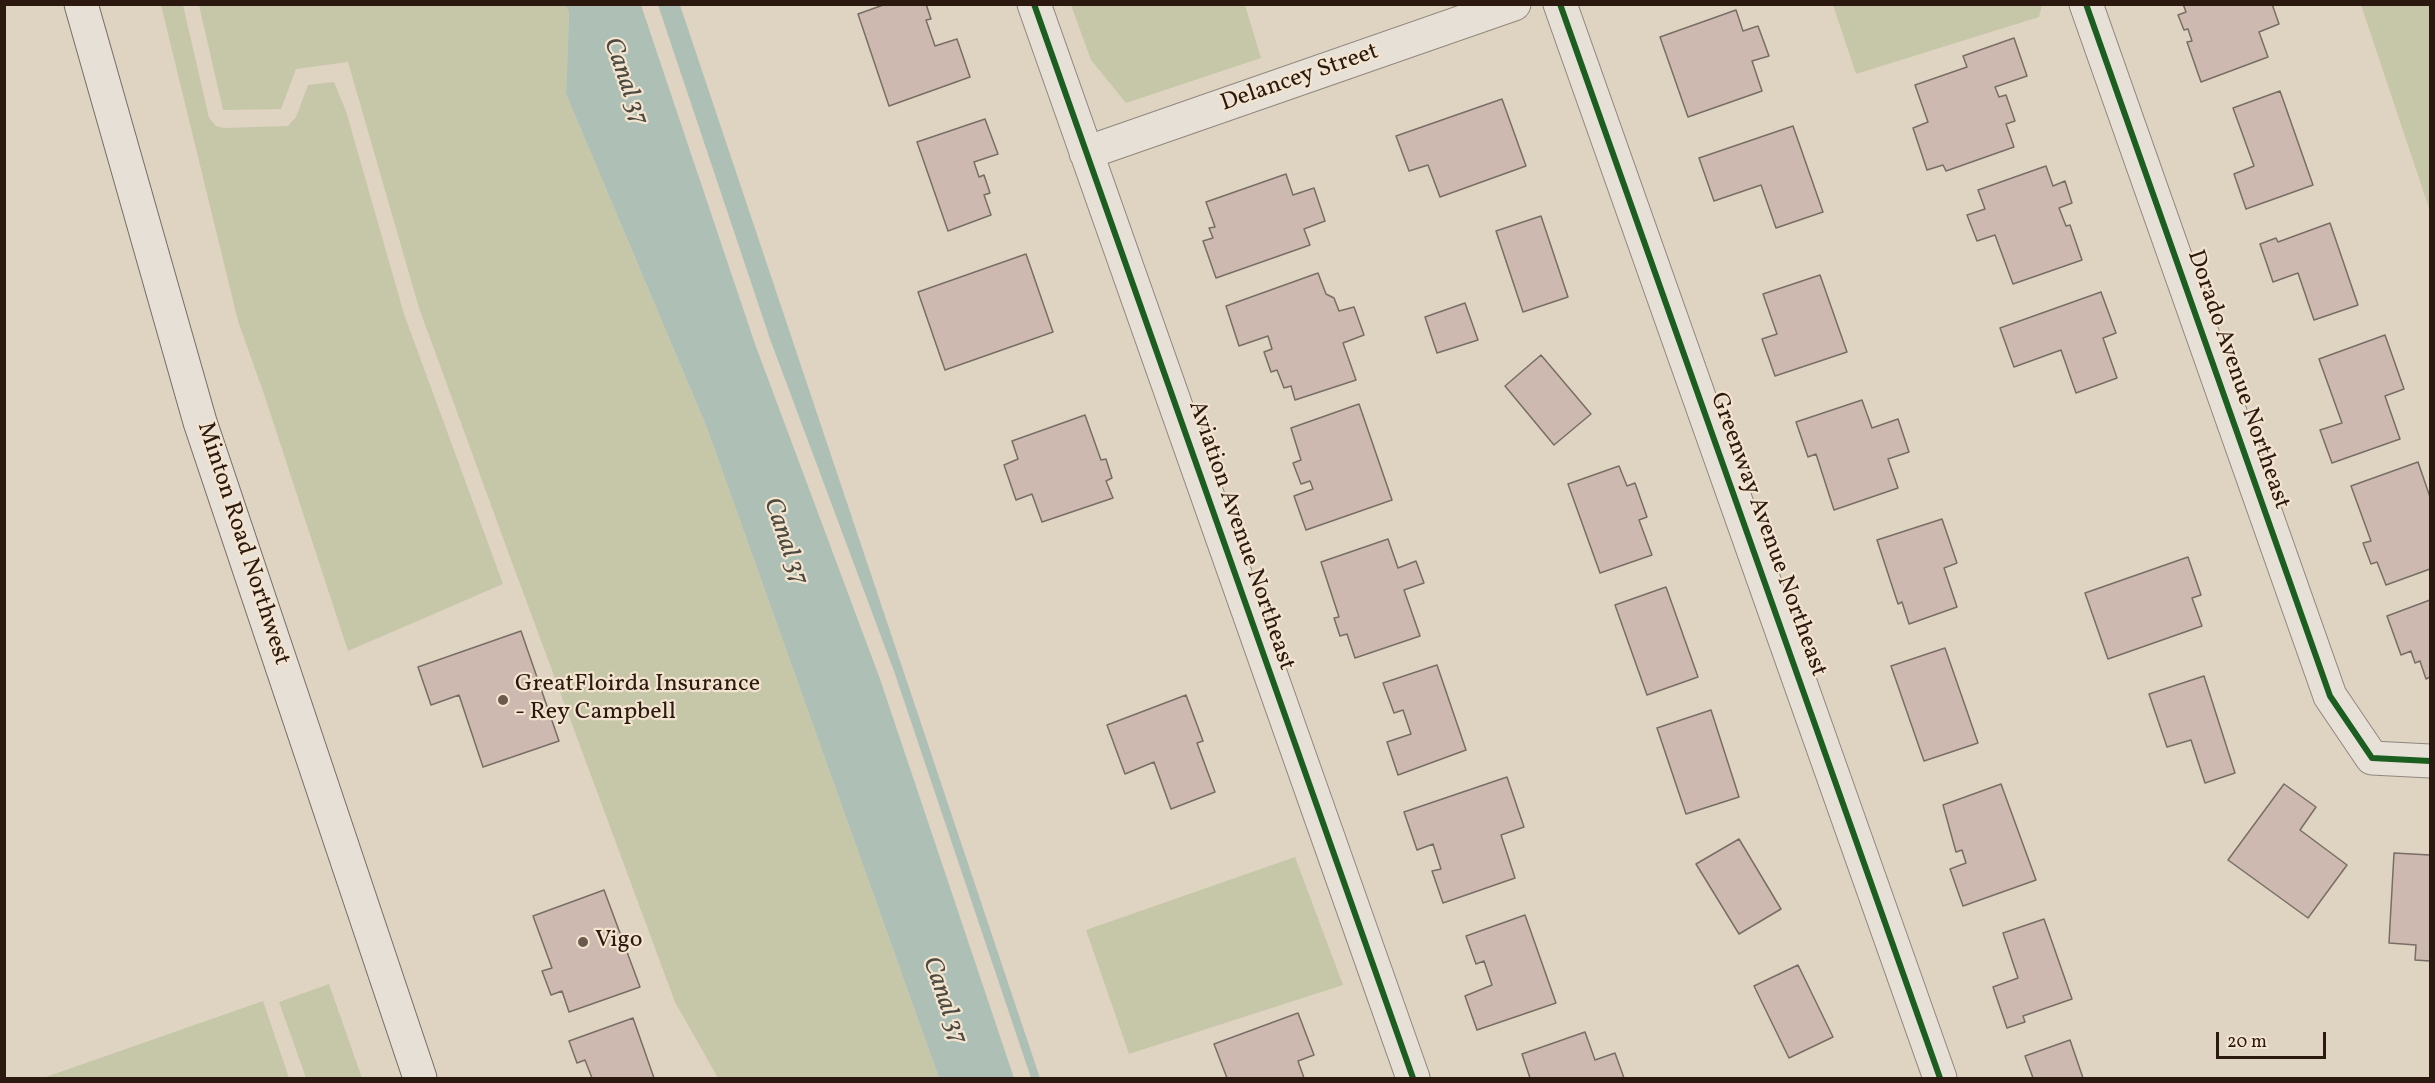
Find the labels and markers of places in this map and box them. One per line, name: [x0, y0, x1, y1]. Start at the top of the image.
place label: GreatFloirda Insurance - Rey Campbell: [515, 672, 760, 728]
marker: GreatFloirda Insurance - Rey Campbell: [496, 693, 510, 707]
place label: Vigo: [595, 928, 643, 956]
marker: Vigo: [576, 935, 590, 949]

